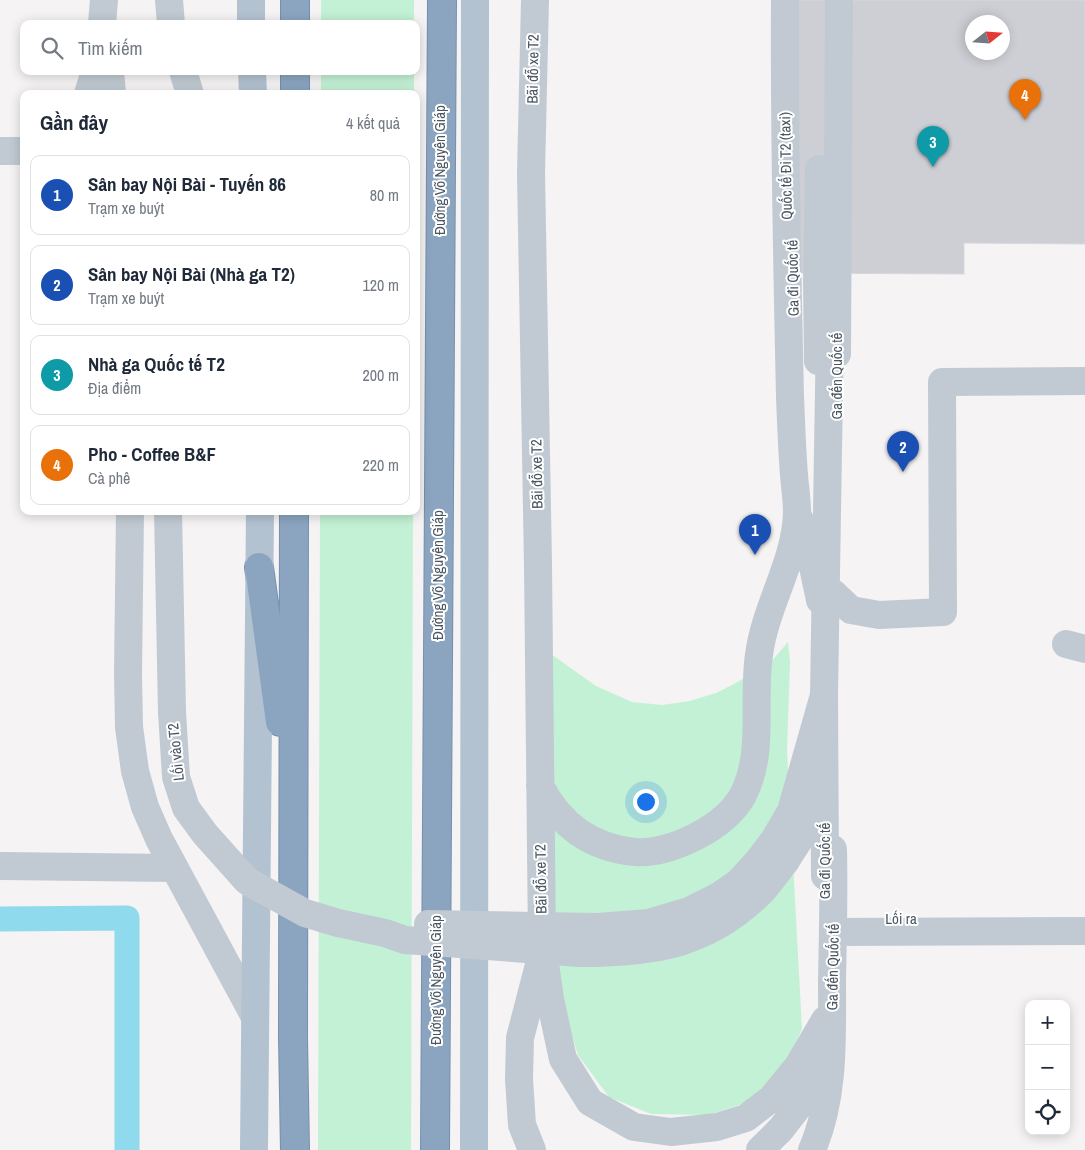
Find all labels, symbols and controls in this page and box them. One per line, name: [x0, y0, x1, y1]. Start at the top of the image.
north arrow: [965, 15, 1010, 60]
search box: [20, 20, 420, 75]
icon: search: [38, 34, 66, 62]
street label: Bãi đỗ xe T2: [521, 34, 544, 104]
text: Tìm kiếm: [78, 35, 143, 61]
pin: 4: [1009, 79, 1041, 120]
street label: Đường Võ Nguyên Giáp: [429, 105, 450, 235]
text: Gần đây: [40, 108, 108, 137]
text: 4 kết quả: [346, 112, 400, 134]
street label: Quốc tế Đi T2 (taxi): [774, 112, 797, 220]
pin: 3: [917, 126, 949, 167]
text: Sân bay Nội Bài - Tuyến 86: [88, 171, 286, 197]
text: 1: [53, 184, 61, 206]
text: 80 m: [370, 184, 399, 206]
text: Trạm xe buýt: [88, 197, 164, 219]
street label: Ga đi Quốc tế: [781, 239, 804, 316]
text: Sân bay Nội Bài (Nhà ga T2): [88, 261, 295, 287]
text: 2: [53, 274, 61, 296]
text: 120 m: [363, 274, 399, 296]
text: Trạm xe buýt: [88, 287, 164, 309]
street label: Ga đến Quốc tế: [826, 332, 847, 419]
text: Nhà ga Quốc tế T2: [88, 351, 225, 377]
text: 3: [53, 364, 61, 386]
text: 200 m: [363, 364, 399, 386]
text: Địa điểm: [88, 377, 141, 399]
pin: 2: [887, 431, 919, 472]
street label: Bãi đỗ xe T2: [525, 439, 548, 509]
text: Pho - Coffee B&F: [88, 441, 216, 467]
text: 4: [53, 454, 61, 476]
text: 220 m: [363, 454, 399, 476]
text: Cà phê: [88, 467, 130, 489]
street label: Đường Võ Nguyên Giáp: [427, 510, 448, 640]
pin: 1: [739, 514, 771, 555]
street label: Lối vào T2: [162, 722, 189, 782]
your location: [633, 789, 659, 815]
street label: Ga đi Quốc tế: [814, 823, 835, 899]
street label: Bãi đỗ xe T2: [529, 844, 552, 914]
street label: Lối ra: [885, 908, 917, 929]
street label: Đường Võ Nguyên Giáp: [425, 915, 446, 1045]
street label: Ga đến Quốc tế: [821, 923, 844, 1011]
map controls: [1025, 1000, 1070, 1135]
button: +: [1025, 1000, 1070, 1045]
button: −: [1025, 1045, 1070, 1090]
button: locate: [1025, 1090, 1070, 1135]

